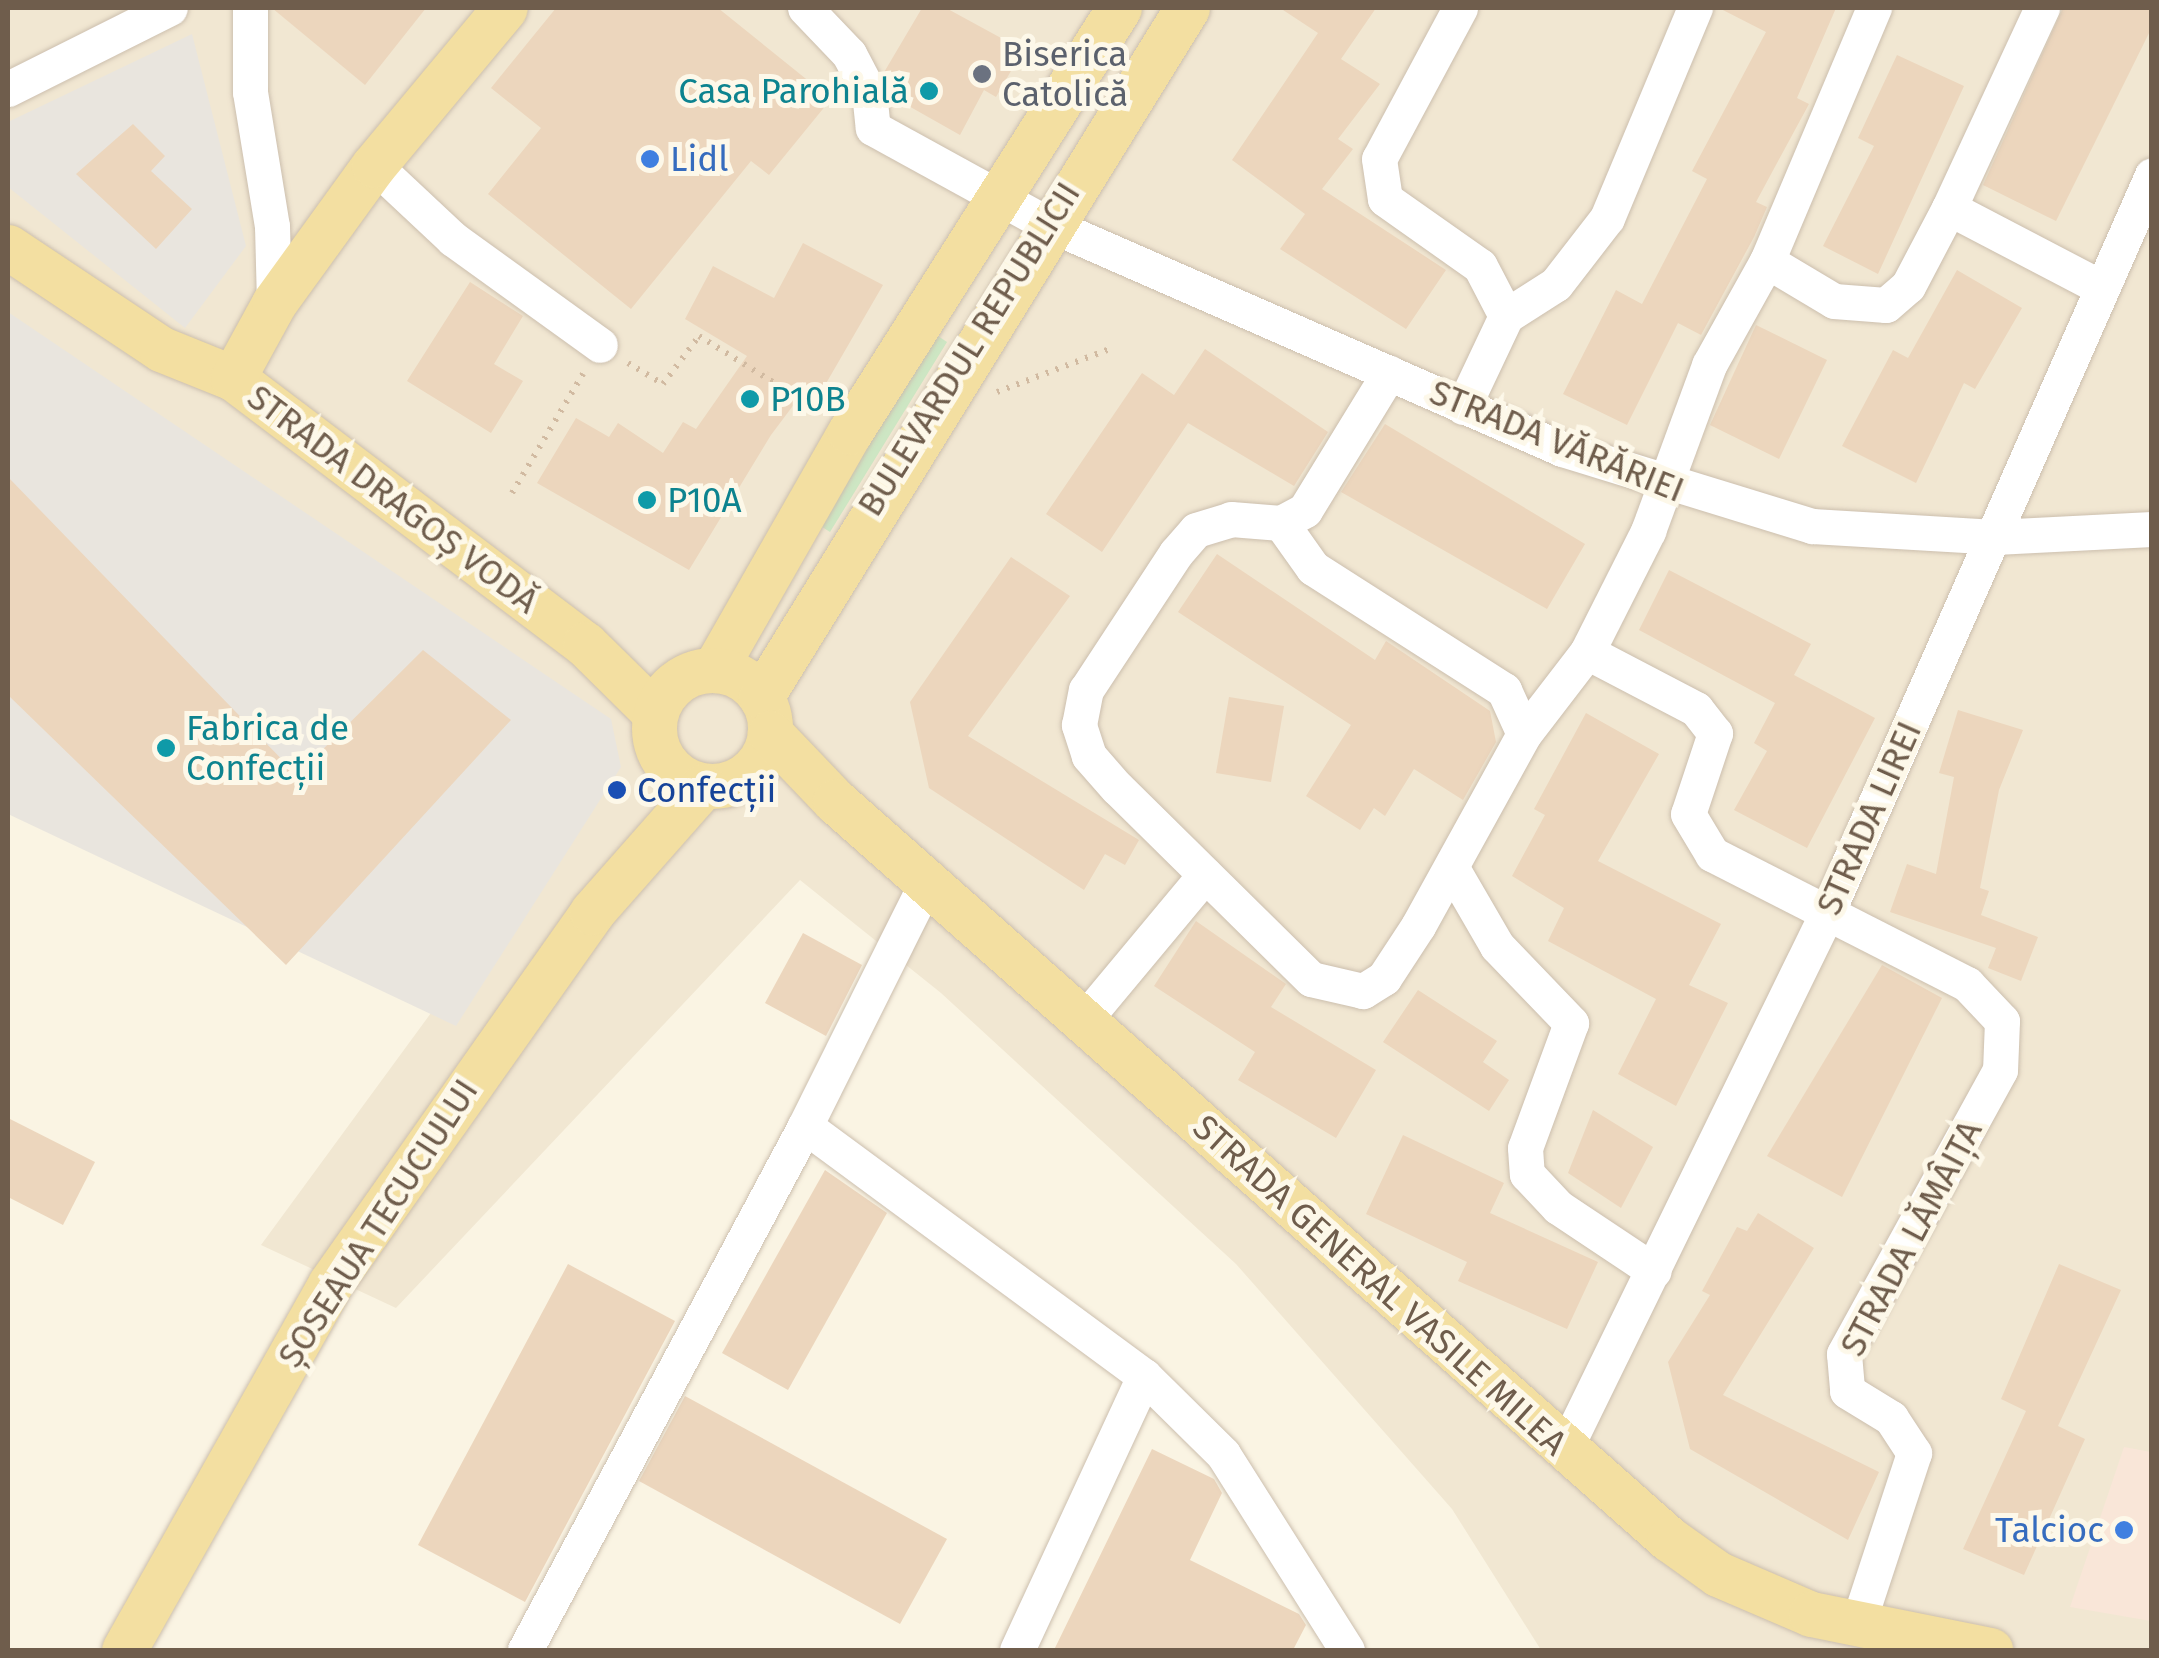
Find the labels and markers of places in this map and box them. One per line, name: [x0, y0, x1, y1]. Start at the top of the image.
place label: Biserica Catolică: [1002, 33, 1128, 115]
marker: Biserica Catolică: [971, 63, 993, 85]
place label: Casa Parohială: [678, 70, 909, 112]
marker: Casa Parohială: [918, 80, 940, 102]
place label: Lidl: [670, 138, 728, 180]
marker: Lidl: [639, 148, 661, 170]
place label: P10B: [770, 378, 846, 420]
marker: P10B: [739, 388, 761, 410]
place label: P10A: [667, 479, 742, 521]
marker: P10A: [636, 489, 658, 511]
place label: Fabrica de Confecții: [186, 707, 349, 789]
marker: Fabrica de Confecții: [155, 737, 177, 759]
place label: Confecții: [637, 769, 776, 811]
marker: Confecții: [606, 779, 628, 801]
place label: Talcioc: [1995, 1509, 2104, 1551]
marker: Talcioc: [2113, 1519, 2135, 1541]

